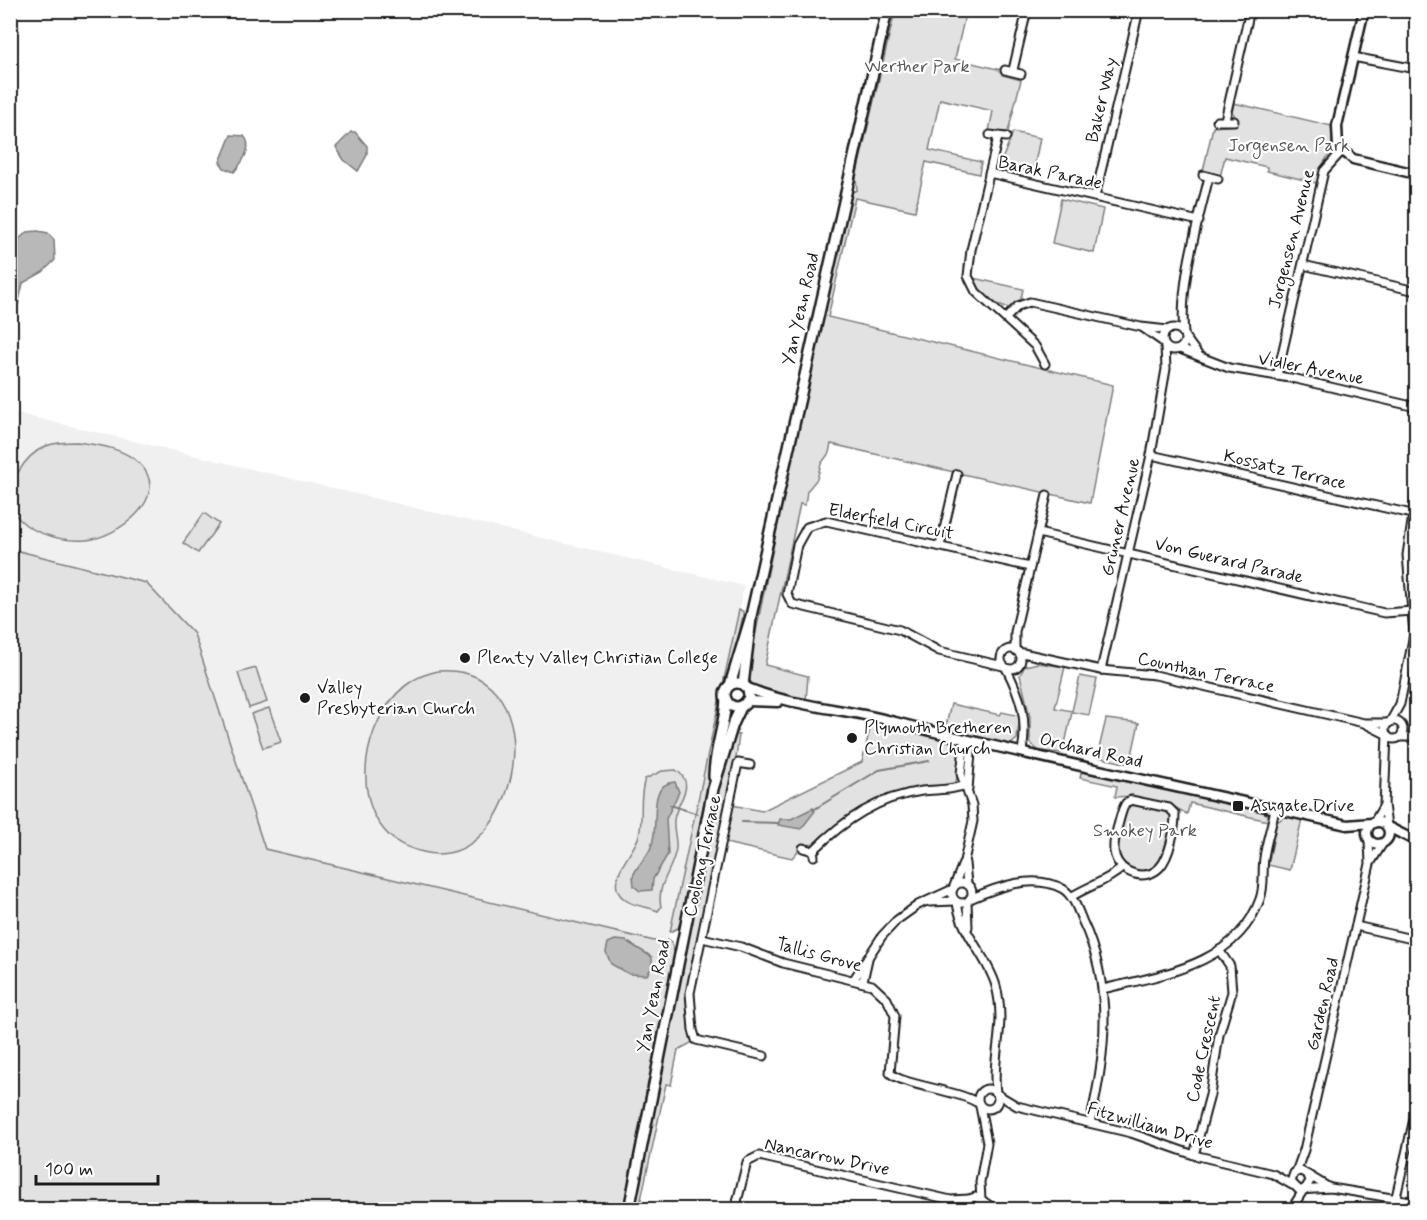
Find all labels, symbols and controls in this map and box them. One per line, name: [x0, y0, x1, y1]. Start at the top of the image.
park label: Werther Park: [865, 55, 969, 79]
street label: Baker Way: [1081, 55, 1123, 145]
park label: Jorgensen Park: [1228, 134, 1350, 159]
street label: Barak Parade: [996, 150, 1104, 196]
street label: Jorgensen Avenue: [1263, 167, 1322, 311]
street label: Yan Yean Road: [776, 250, 826, 368]
street label: Vidler Avenue: [1256, 347, 1366, 391]
street label: Kossatz Terrace: [1221, 444, 1349, 496]
street label: Gruner Avenue: [1096, 456, 1146, 578]
street label: Elderfield Circuit: [826, 498, 956, 546]
street label: Von Guerard Parade: [1152, 532, 1306, 590]
place label: Plenty Valley Christian College: [477, 646, 718, 672]
street label: Counthan Terrace: [1135, 647, 1277, 699]
marker: Plenty Valley Christian College: [458, 651, 472, 665]
place label: Valley Presbyterian Church: [317, 676, 475, 721]
marker: Valley Presbyterian Church: [298, 691, 312, 705]
place label: Plymouth Bretheren Christian Church: [864, 716, 1012, 761]
street label: Orchard Road: [1037, 727, 1145, 775]
marker: Plymouth Bretheren Christian Church: [845, 731, 859, 745]
street label: Coolong Terrace: [678, 793, 728, 919]
place label: Ashgate Drive: [1250, 794, 1355, 818]
marker: Ashgate Drive: [1231, 799, 1245, 813]
park label: Smokey Park: [1093, 819, 1197, 843]
street label: Tallis Grove: [773, 932, 865, 978]
street label: Yan Yean Road: [631, 937, 677, 1055]
street label: Garden Road: [1301, 955, 1345, 1053]
street label: Code Crescent: [1181, 993, 1227, 1105]
street label: Fitzwilliam Drive: [1084, 1097, 1216, 1155]
street label: Nancarrow Drive: [762, 1132, 892, 1182]
scale bar: [36, 1148, 158, 1186]
text: 100 m: [45, 1158, 93, 1182]

